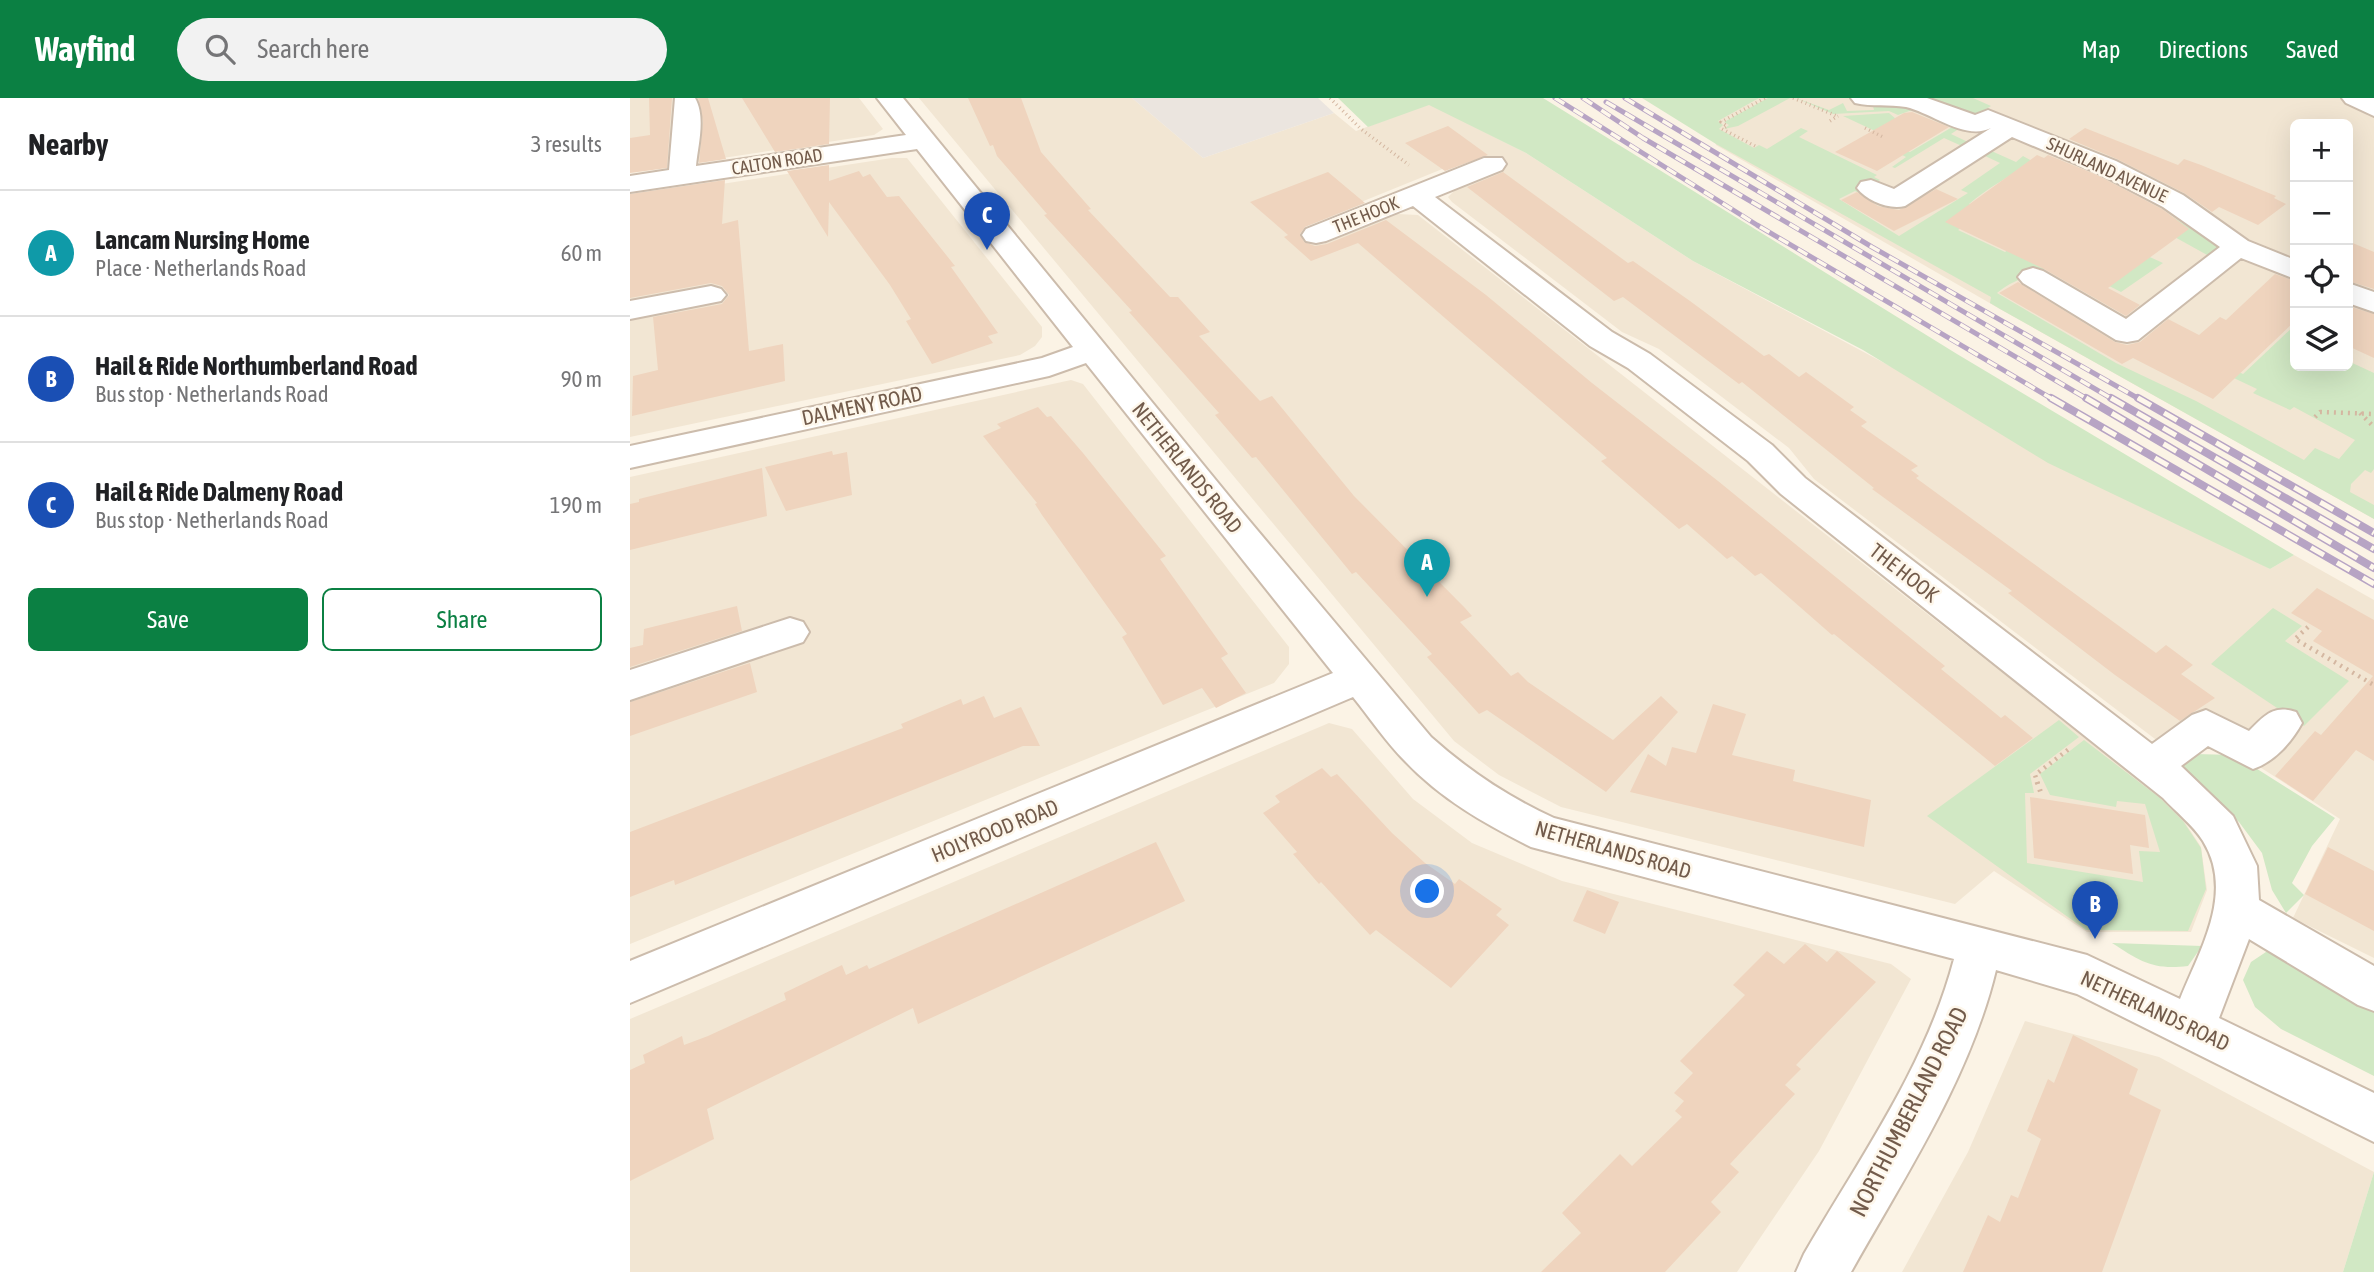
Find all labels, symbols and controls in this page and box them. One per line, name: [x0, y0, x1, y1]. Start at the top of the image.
search box: [177, 18, 667, 81]
text: Wayfind: [35, 30, 135, 68]
icon: search: [201, 30, 239, 68]
text: Search here: [257, 34, 369, 64]
text: Map: [2082, 36, 2120, 63]
text: Directions: [2158, 36, 2248, 63]
text: Saved: [2286, 36, 2339, 63]
map controls: [2290, 119, 2353, 371]
button: +: [2290, 119, 2353, 182]
text: Nearby: [28, 127, 108, 161]
text: 3 results: [531, 131, 602, 157]
street label: SHURLAND AVENUE: [2044, 132, 2171, 207]
street label: CALTON ROAD: [730, 144, 824, 179]
button: −: [2290, 182, 2353, 245]
pin: C: [964, 192, 1010, 250]
street label: THE HOOK: [1330, 192, 1402, 237]
text: Lancam Nursing Home: [95, 225, 310, 255]
text: A: [45, 240, 57, 266]
text: 60 m: [561, 240, 602, 266]
button: locate: [2290, 245, 2353, 308]
text: Place · Netherlands Road: [95, 255, 306, 281]
button: layers: [2290, 308, 2353, 371]
text: Hail & Ride Northumberland Road: [95, 351, 418, 381]
text: B: [46, 366, 56, 392]
text: 90 m: [561, 366, 602, 392]
text: Bus stop · Netherlands Road: [95, 381, 329, 407]
street label: DALMENY ROAD: [799, 381, 924, 429]
street label: NETHERLANDS ROAD: [1128, 397, 1248, 538]
text: Hail & Ride Dalmeny Road: [95, 477, 343, 507]
text: C: [46, 492, 56, 518]
text: 190 m: [550, 492, 602, 518]
text: Bus stop · Netherlands Road: [95, 507, 329, 533]
street label: THE HOOK: [1866, 538, 1944, 607]
pin: A: [1404, 539, 1450, 597]
button: Save: [28, 588, 308, 651]
button: Share: [322, 588, 602, 651]
street label: HOLYROOD ROAD: [928, 794, 1061, 866]
street label: NETHERLANDS ROAD: [1533, 815, 1694, 883]
your location: [1410, 874, 1444, 908]
pin: B: [2072, 881, 2118, 939]
street label: NETHERLANDS ROAD: [2077, 965, 2233, 1055]
street label: NORTHUMBERLAND ROAD: [1844, 1003, 1973, 1221]

